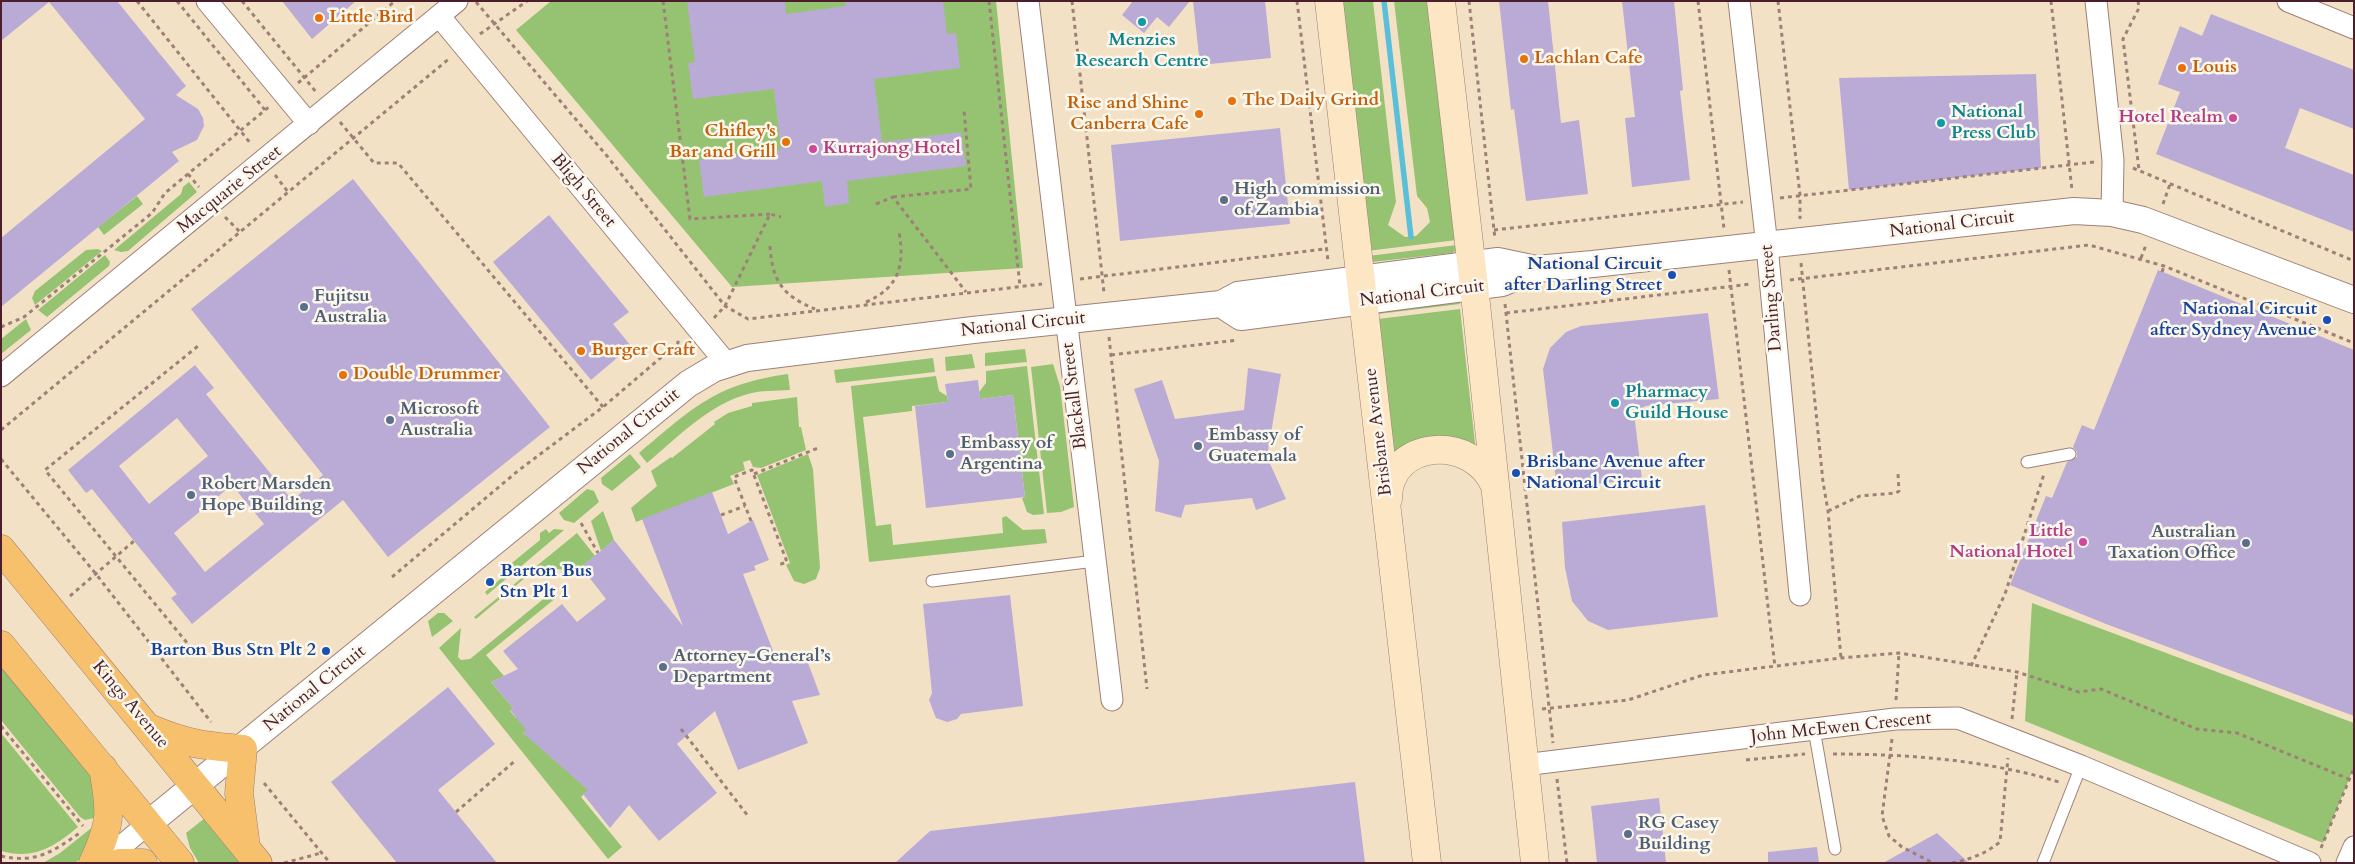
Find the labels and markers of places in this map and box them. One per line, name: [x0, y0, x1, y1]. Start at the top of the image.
place label: Little Bird: [329, 7, 414, 29]
marker: Little Bird: [313, 12, 325, 24]
marker: Menzies Research Centre: [1136, 16, 1148, 28]
place label: Menzies Research Centre: [1075, 30, 1209, 72]
place label: Lachlan Cafe: [1534, 48, 1643, 70]
marker: Lachlan Cafe: [1518, 53, 1530, 65]
place label: Louis: [2192, 57, 2237, 79]
marker: Louis: [2176, 62, 2188, 74]
place label: The Daily Grind: [1242, 90, 1379, 112]
place label: Rise and Shine Canberra Cafe: [1067, 93, 1189, 136]
marker: The Daily Grind: [1226, 95, 1238, 107]
place label: National Press Club: [1951, 102, 2036, 144]
place label: Hotel Realm: [2118, 107, 2223, 129]
marker: Rise and Shine Canberra Cafe: [1193, 108, 1205, 120]
marker: Hotel Realm: [2227, 112, 2239, 124]
marker: National Press Club: [1935, 117, 1947, 129]
place label: Chifley's Bar and Grill: [669, 121, 776, 163]
marker: Chifley's Bar and Grill: [780, 136, 792, 148]
place label: Kurrajong Hotel: [823, 138, 961, 160]
marker: Kurrajong Hotel: [807, 143, 819, 155]
place label: High commission of Zambia: [1234, 179, 1381, 222]
marker: High commission of Zambia: [1218, 194, 1230, 206]
place label: National Circuit after Darling Street: [1504, 254, 1662, 296]
marker: National Circuit after Darling Street: [1666, 269, 1678, 281]
place label: Fujitsu Australia: [314, 286, 387, 328]
place label: National Circuit after Sydney Avenue: [2150, 299, 2317, 342]
marker: Fujitsu Australia: [298, 301, 310, 313]
marker: National Circuit after Sydney Avenue: [2321, 314, 2333, 326]
place label: Burger Craft: [591, 340, 695, 362]
marker: Burger Craft: [575, 345, 587, 357]
place label: Double Drummer: [353, 364, 500, 386]
marker: Double Drummer: [337, 369, 349, 381]
place label: Pharmacy Guild House: [1625, 382, 1729, 424]
marker: Pharmacy Guild House: [1609, 397, 1621, 409]
place label: Microsoft Australia: [400, 399, 479, 442]
marker: Microsoft Australia: [384, 414, 396, 426]
place label: Embassy of Guatemala: [1208, 425, 1300, 468]
place label: Embassy of Argentina: [960, 433, 1052, 476]
marker: Embassy of Guatemala: [1192, 440, 1204, 452]
marker: Embassy of Argentina: [944, 448, 956, 460]
place label: Brisbane Avenue after National Circuit: [1526, 452, 1705, 494]
marker: Brisbane Avenue after National Circuit: [1510, 467, 1522, 479]
place label: Robert Marsden Hope Building: [201, 474, 331, 516]
marker: Robert Marsden Hope Building: [185, 489, 197, 501]
place label: Little National Hotel: [1949, 521, 2073, 564]
place label: Australian Taxation Office: [2107, 522, 2236, 564]
marker: Little National Hotel: [2077, 536, 2089, 548]
marker: Australian Taxation Office: [2240, 537, 2252, 549]
place label: Barton Bus Stn Plt 1: [500, 561, 592, 604]
marker: Barton Bus Stn Plt 1: [484, 576, 496, 588]
place label: Barton Bus Stn Plt 2: [150, 640, 316, 662]
marker: Barton Bus Stn Plt 2: [320, 645, 332, 657]
place label: Attorney-General’s Department: [673, 646, 831, 689]
marker: Attorney-General’s Department: [657, 661, 669, 673]
place label: RG Casey Building: [1638, 813, 1719, 856]
marker: RG Casey Building: [1622, 828, 1634, 840]

